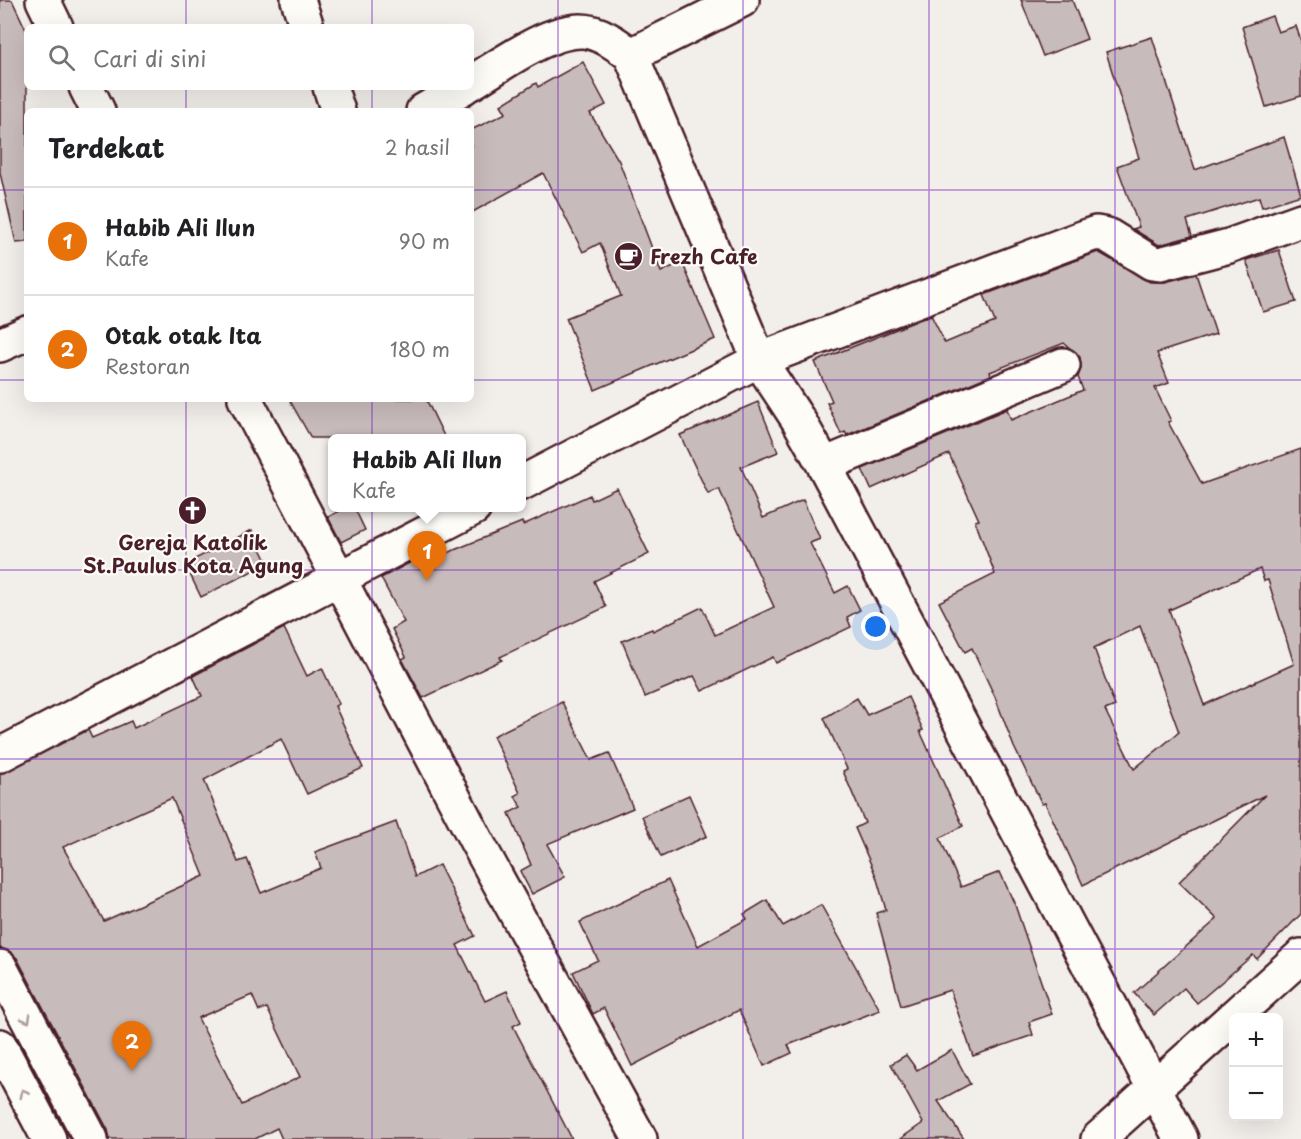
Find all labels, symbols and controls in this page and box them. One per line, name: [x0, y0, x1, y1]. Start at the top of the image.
search box: [24, 24, 474, 90]
icon: search: [45, 41, 78, 74]
text: Cari di sini: [93, 41, 206, 74]
text: Terdekat: [48, 128, 165, 167]
text: 2 hasil: [385, 132, 450, 162]
text: Habib Ali Ilun: [105, 210, 255, 243]
text: 1: [63, 226, 72, 256]
text: 90 m: [399, 226, 450, 256]
cafe icon: Frezh Cafe: [613, 240, 645, 272]
place label: Frezh Cafe: [650, 241, 758, 271]
text: Kafe: [105, 243, 149, 273]
text: Otak otak Ita: [105, 318, 262, 351]
text: 2: [60, 334, 75, 364]
text: 180 m: [390, 334, 450, 364]
text: Restoran: [105, 351, 190, 381]
popup: [328, 434, 526, 512]
text: Habib Ali Ilun: [352, 442, 502, 475]
text: Kafe: [352, 475, 396, 505]
church icon: Gereja Katolik St.Paulus Kota Agung: [177, 495, 209, 527]
place label: Gereja Katolik St.Paulus Kota Agung: [83, 527, 303, 580]
pin: 1: [408, 532, 446, 581]
your location: [861, 612, 890, 641]
one-way arrow: [20, 1012, 31, 1023]
map controls: [1229, 1013, 1283, 1121]
button: +: [1229, 1013, 1283, 1067]
pin: 2: [112, 1022, 152, 1071]
button: −: [1229, 1067, 1283, 1121]
one-way arrow: [20, 1088, 32, 1099]

